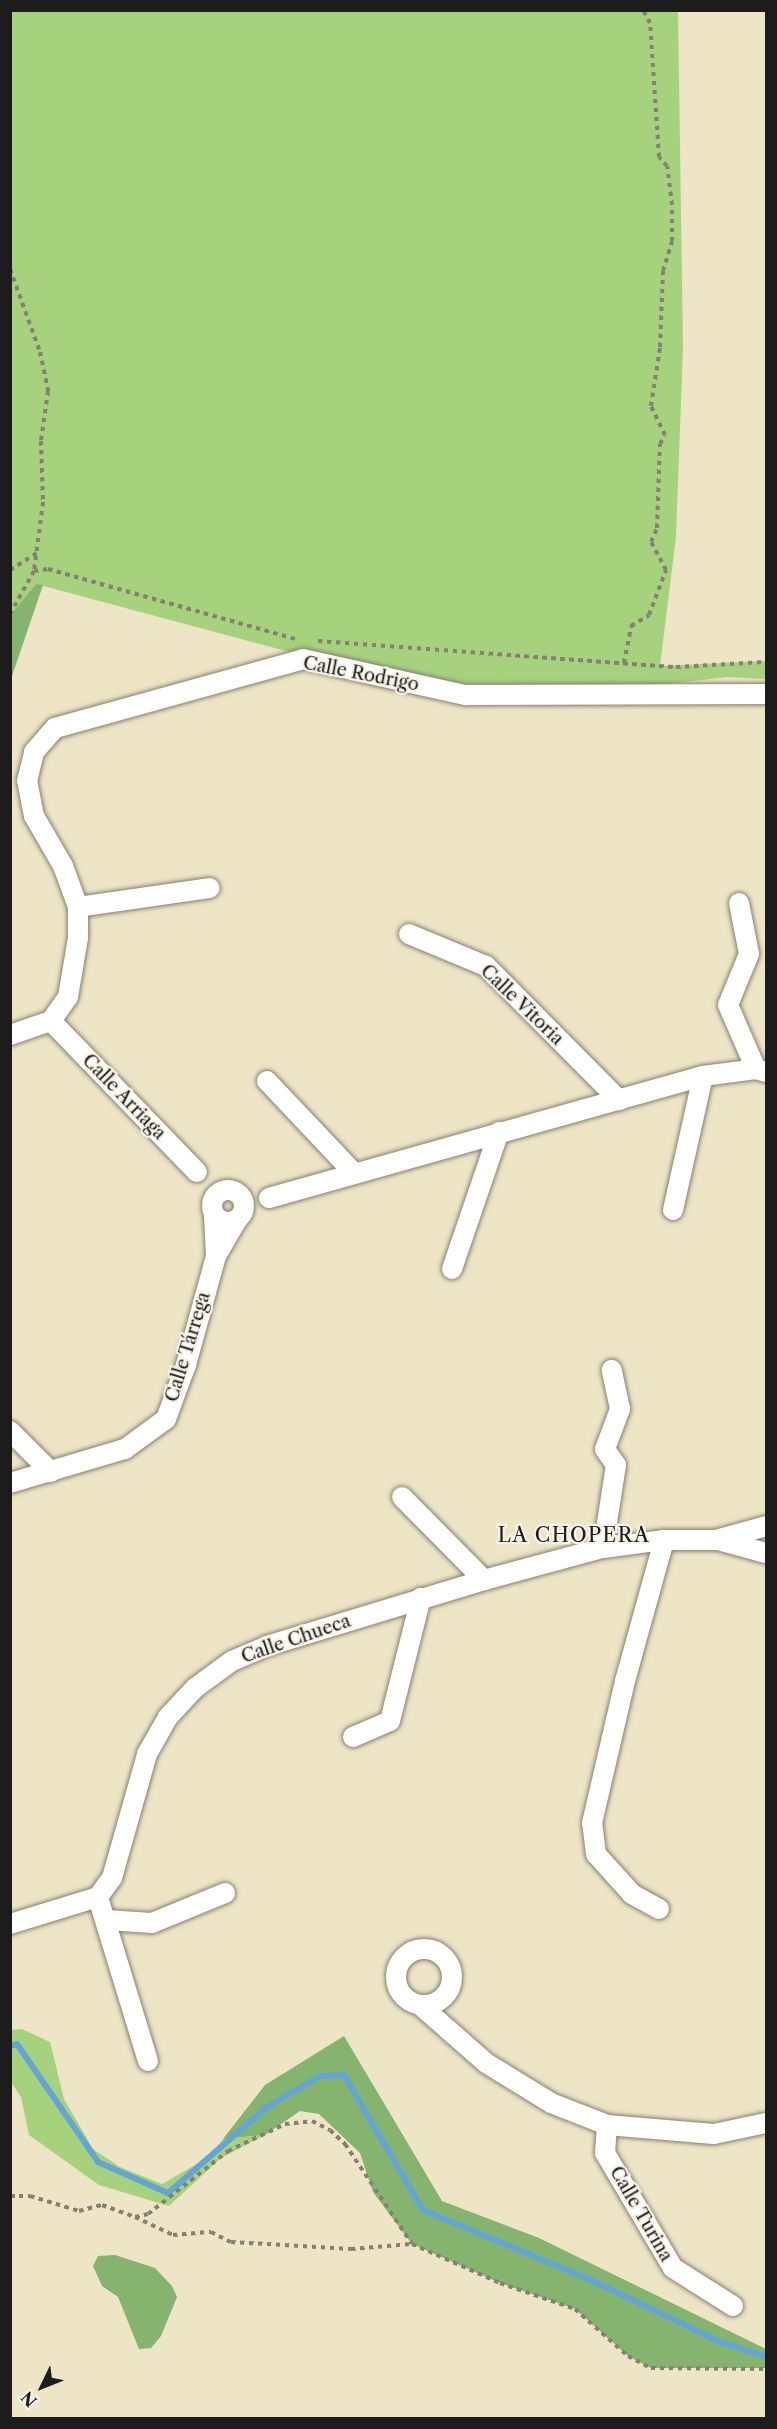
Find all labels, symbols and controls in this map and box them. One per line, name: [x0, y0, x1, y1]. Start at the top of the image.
street label: Calle Rodrigo: [301, 652, 421, 696]
street label: Calle Vitoria: [476, 960, 568, 1050]
street label: Calle Arriaga: [78, 1049, 170, 1145]
street label: Calle Tárrega: [161, 1289, 215, 1405]
district label: LA CHOPERA: [497, 1523, 651, 1547]
street label: Calle Chueca: [238, 1610, 354, 1668]
street label: Calle Turina: [605, 2162, 677, 2266]
north arrow: [12, 2357, 72, 2417]
text: N: [17, 2387, 41, 2411]

